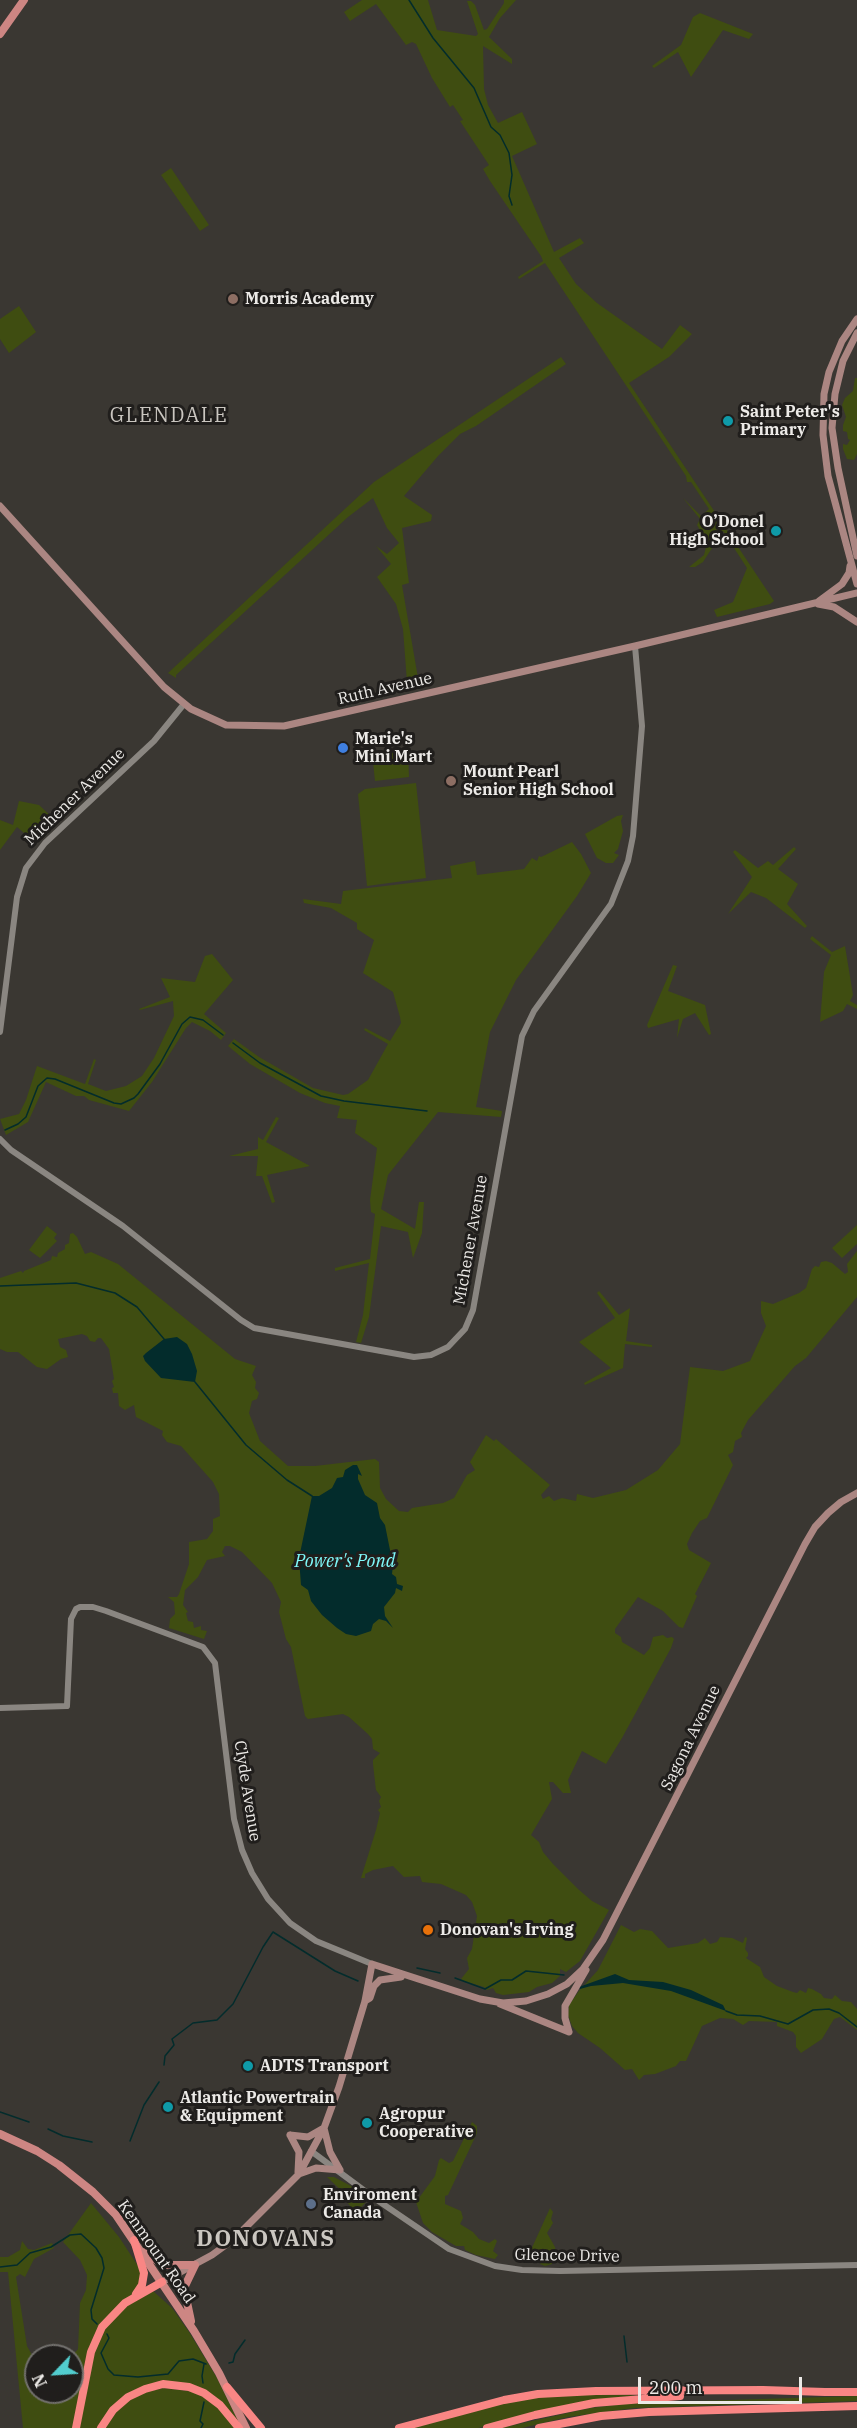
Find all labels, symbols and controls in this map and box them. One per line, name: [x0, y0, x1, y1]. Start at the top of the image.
place label: Morris Academy: [245, 289, 374, 309]
marker: Morris Academy: [226, 292, 240, 306]
place label: Saint Peter's Primary: [740, 402, 840, 440]
district label: GLENDALE: [110, 404, 228, 428]
marker: Saint Peter's Primary: [721, 414, 735, 428]
place label: O’Donel High School: [669, 512, 764, 550]
marker: O’Donel High School: [769, 524, 783, 538]
street label: Ruth Avenue: [336, 669, 434, 709]
place label: Marie's Mini Mart: [355, 729, 432, 767]
marker: Marie's Mini Mart: [336, 741, 350, 755]
street label: Michener Avenue: [21, 744, 129, 850]
place label: Mount Pearl Senior High School: [463, 762, 614, 800]
marker: Mount Pearl Senior High School: [444, 774, 458, 788]
street label: Michener Avenue: [450, 1174, 492, 1306]
water label: Power's Pond: [294, 1551, 396, 1573]
street label: Sagona Avenue: [657, 1682, 725, 1794]
street label: Clyde Avenue: [230, 1739, 264, 1843]
place label: Donovan's Irving: [440, 1920, 574, 1940]
marker: Donovan's Irving: [421, 1923, 435, 1937]
place label: ADTS Transport: [260, 2056, 388, 2076]
marker: ADTS Transport: [241, 2059, 255, 2073]
place label: Atlantic Powertrain & Equipment: [180, 2088, 335, 2126]
marker: Atlantic Powertrain & Equipment: [161, 2100, 175, 2114]
place label: Agropur Cooperative: [379, 2104, 474, 2142]
marker: Agropur Cooperative: [360, 2116, 374, 2130]
place label: Enviroment Canada: [323, 2185, 417, 2223]
street label: Kenmount Road: [113, 2197, 199, 2307]
marker: Enviroment Canada: [304, 2197, 318, 2211]
district label: DONOVANS: [196, 2227, 336, 2253]
street label: Glencoe Drive: [514, 2245, 620, 2267]
north arrow: [24, 2344, 84, 2404]
scale bar: [641, 2365, 804, 2403]
text: N: [28, 2371, 51, 2391]
text: 200 m: [649, 2376, 703, 2399]

